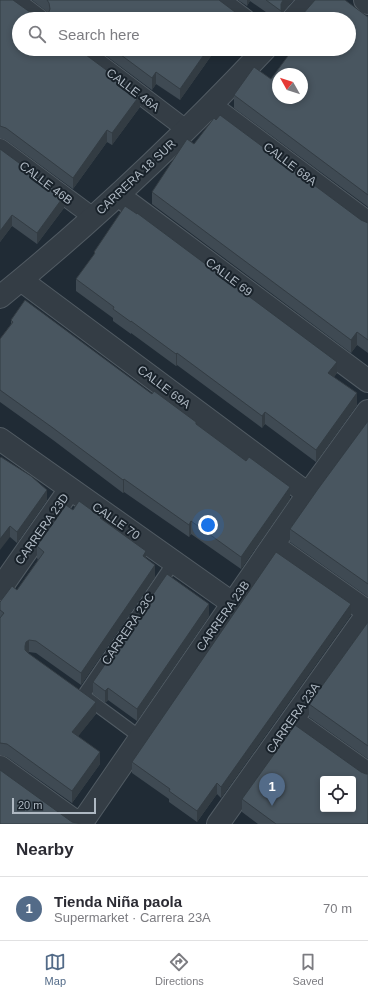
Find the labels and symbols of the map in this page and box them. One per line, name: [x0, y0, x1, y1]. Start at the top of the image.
street label: CALLE 46A: [104, 66, 162, 114]
north arrow: [272, 68, 308, 104]
street label: CARRERA 18 SUR: [93, 136, 179, 217]
street label: CALLE 68A: [261, 140, 319, 188]
street label: CALLE 46B: [17, 159, 75, 207]
street label: CALLE 69: [203, 255, 255, 299]
street label: CALLE 69A: [135, 363, 193, 411]
street label: CARRERA 23D: [12, 491, 72, 567]
street label: CALLE 70: [90, 500, 143, 543]
your location: [198, 515, 218, 535]
street label: CARRERA 23B: [194, 578, 252, 654]
street label: CARRERA 23C: [99, 590, 157, 667]
street label: CARRERA 23A: [264, 680, 322, 756]
pin: 1: [259, 773, 285, 806]
scale bar: [12, 796, 96, 815]

